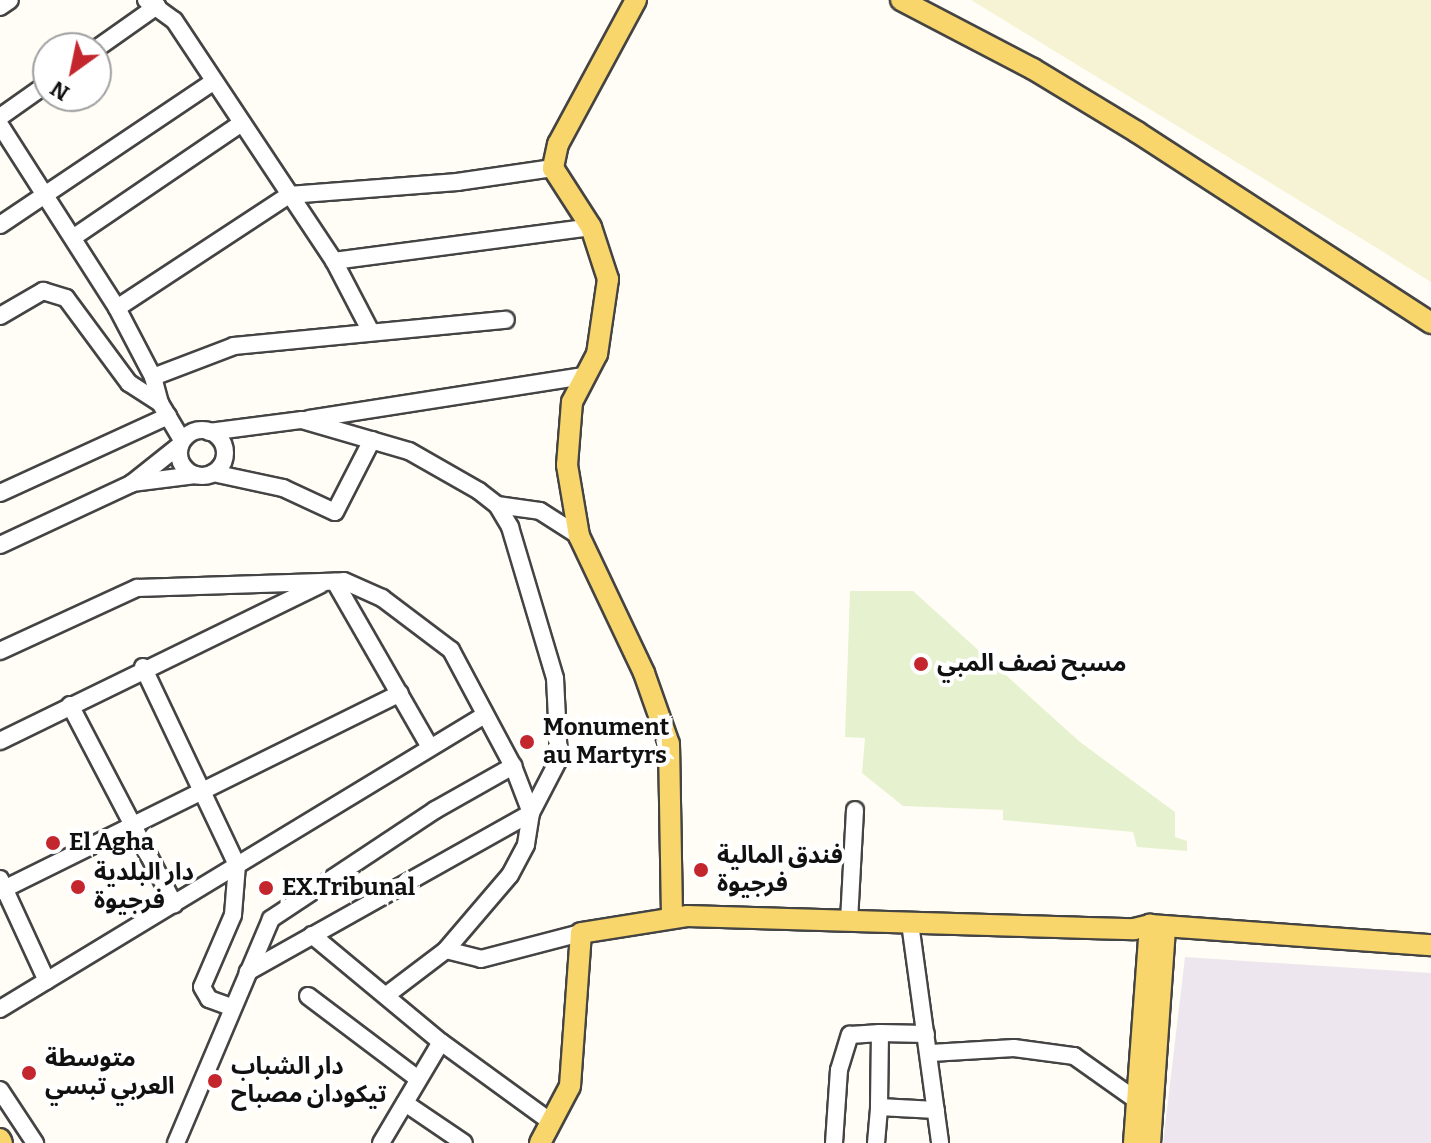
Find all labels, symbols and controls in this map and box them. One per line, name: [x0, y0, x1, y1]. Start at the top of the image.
north arrow: [32, 32, 112, 112]
text: N: [45, 75, 74, 107]
place label: مسبح نصف المبي: [937, 650, 1127, 678]
marker: مسبح نصف المبي: [912, 655, 930, 673]
place label: Monument au Martyrs: [543, 714, 669, 770]
marker: Monument au Martyrs: [518, 733, 536, 751]
place label: El Agha: [69, 829, 154, 857]
marker: El Agha: [44, 834, 62, 852]
place label: فندق المالية فرجيوة: [717, 842, 843, 898]
place label: دار البلدية فرجيوة: [94, 859, 194, 915]
marker: فندق المالية فرجيوة: [692, 861, 710, 879]
place label: EX.Tribunal: [282, 874, 415, 902]
marker: دار البلدية فرجيوة: [69, 878, 87, 896]
marker: EX.Tribunal: [257, 879, 275, 897]
place label: متوسطة العربي تبسي: [45, 1045, 175, 1101]
place label: دار الشباب تيكودان مصباح: [231, 1053, 387, 1109]
marker: متوسطة العربي تبسي: [20, 1064, 38, 1082]
marker: دار الشباب تيكودان مصباح: [206, 1072, 224, 1090]

